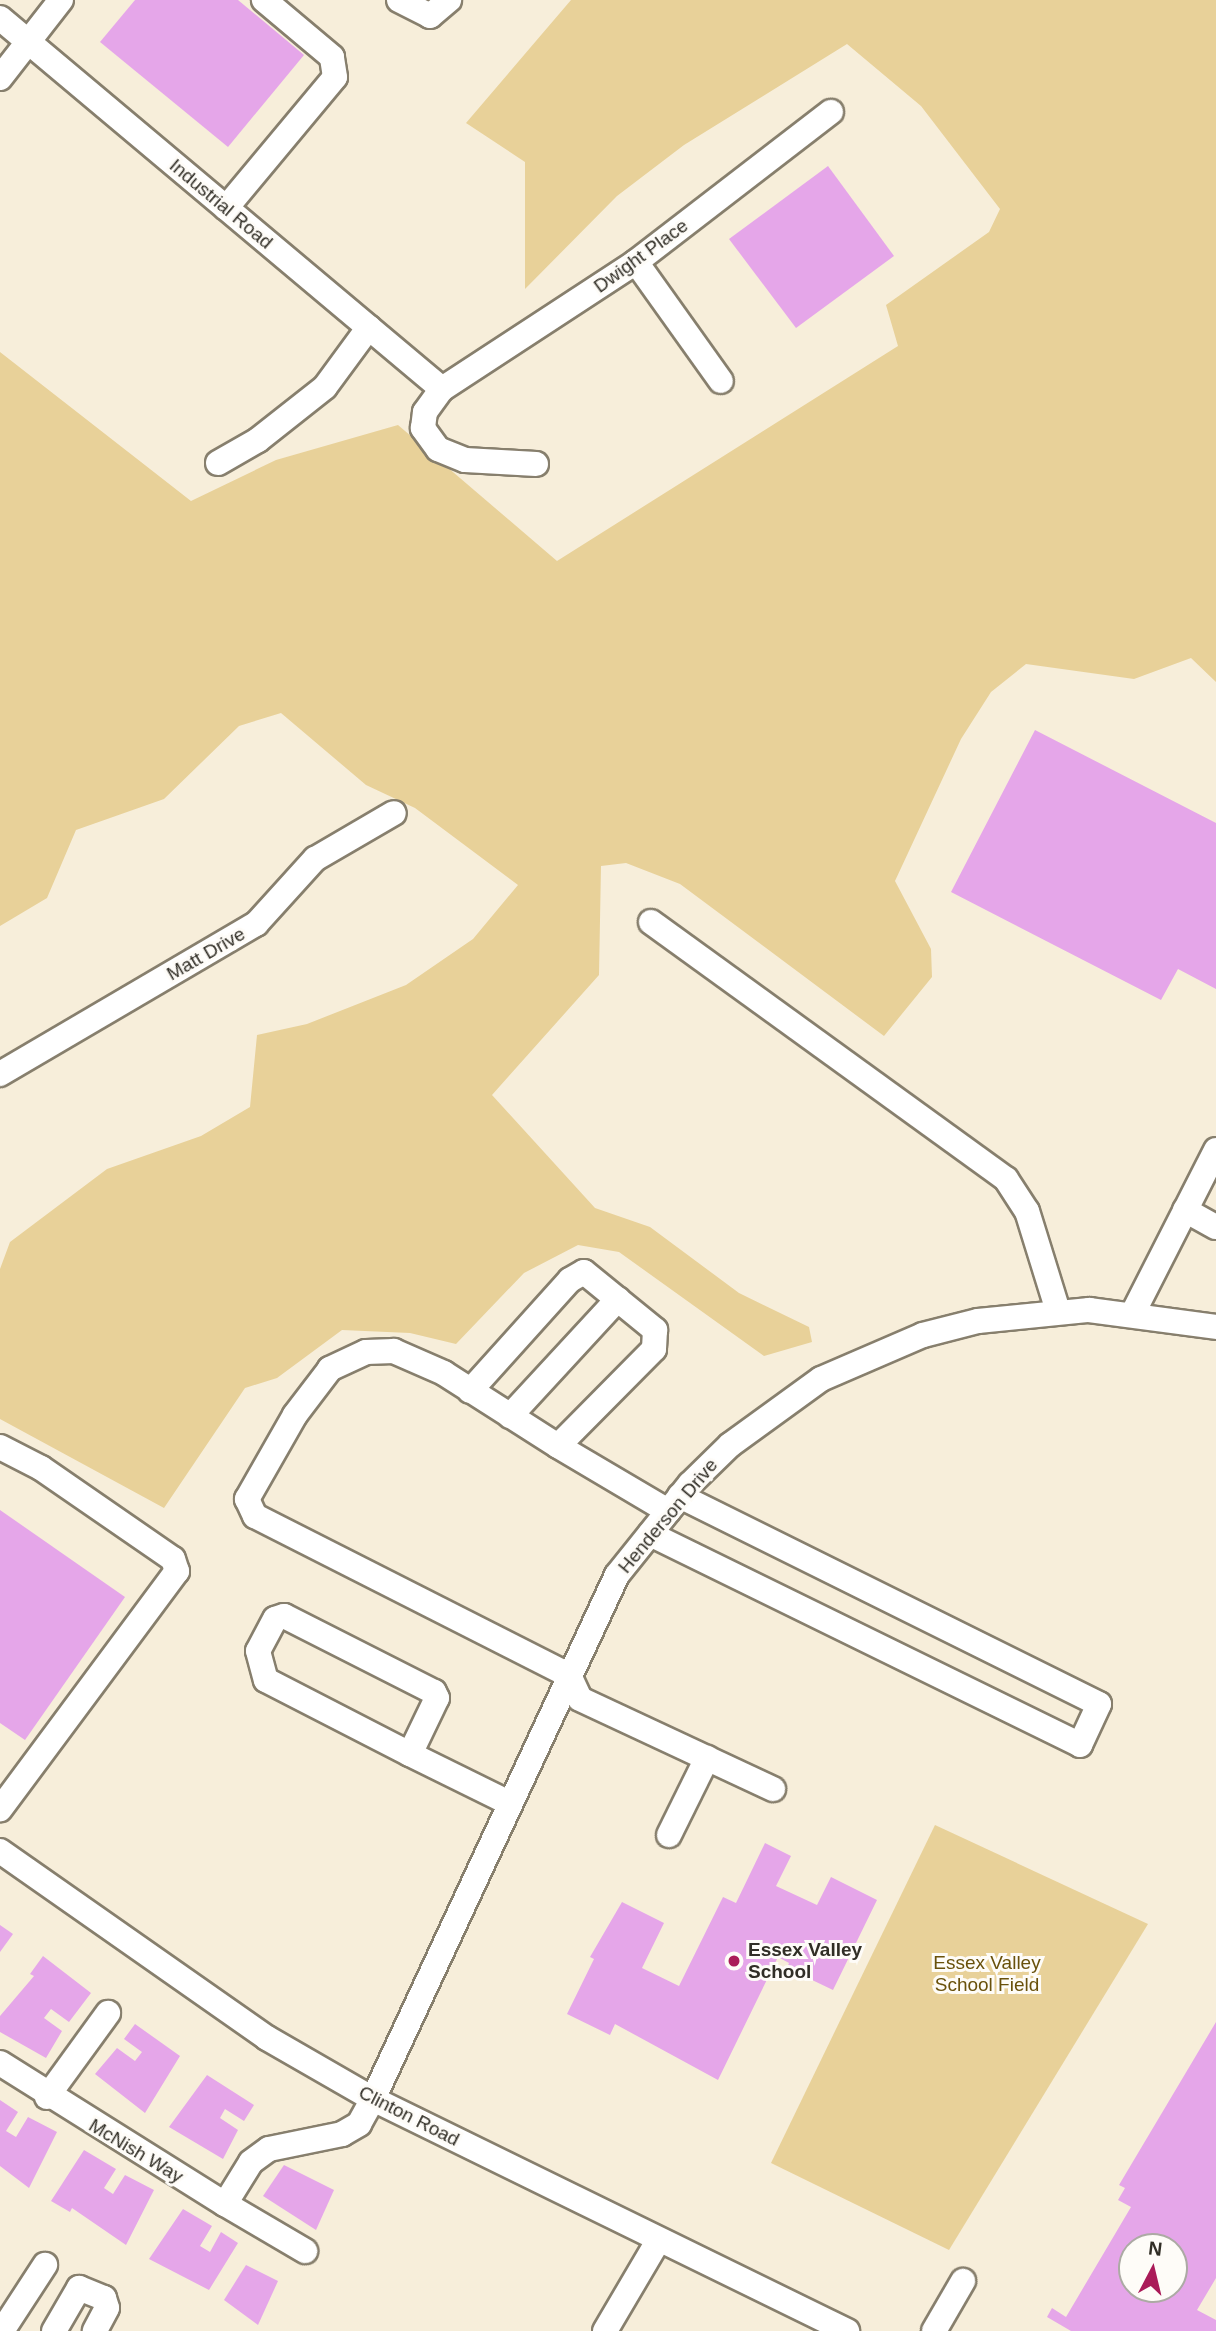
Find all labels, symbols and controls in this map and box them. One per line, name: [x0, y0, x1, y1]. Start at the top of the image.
street label: Industrial Road: [165, 154, 277, 254]
street label: Dwight Place: [589, 214, 693, 298]
street label: Matt Drive: [163, 922, 249, 986]
street label: Henderson Drive: [613, 1454, 723, 1578]
place label: Essex Valley School: [748, 1939, 862, 1983]
park label: Essex Valley School Field: [933, 1952, 1041, 1996]
marker: Essex Valley School: [726, 1953, 742, 1969]
street label: Clinton Road: [355, 2081, 463, 2151]
street label: McNish Way: [85, 2114, 187, 2188]
north arrow: [1118, 2233, 1188, 2303]
text: N: [1147, 2237, 1163, 2260]

